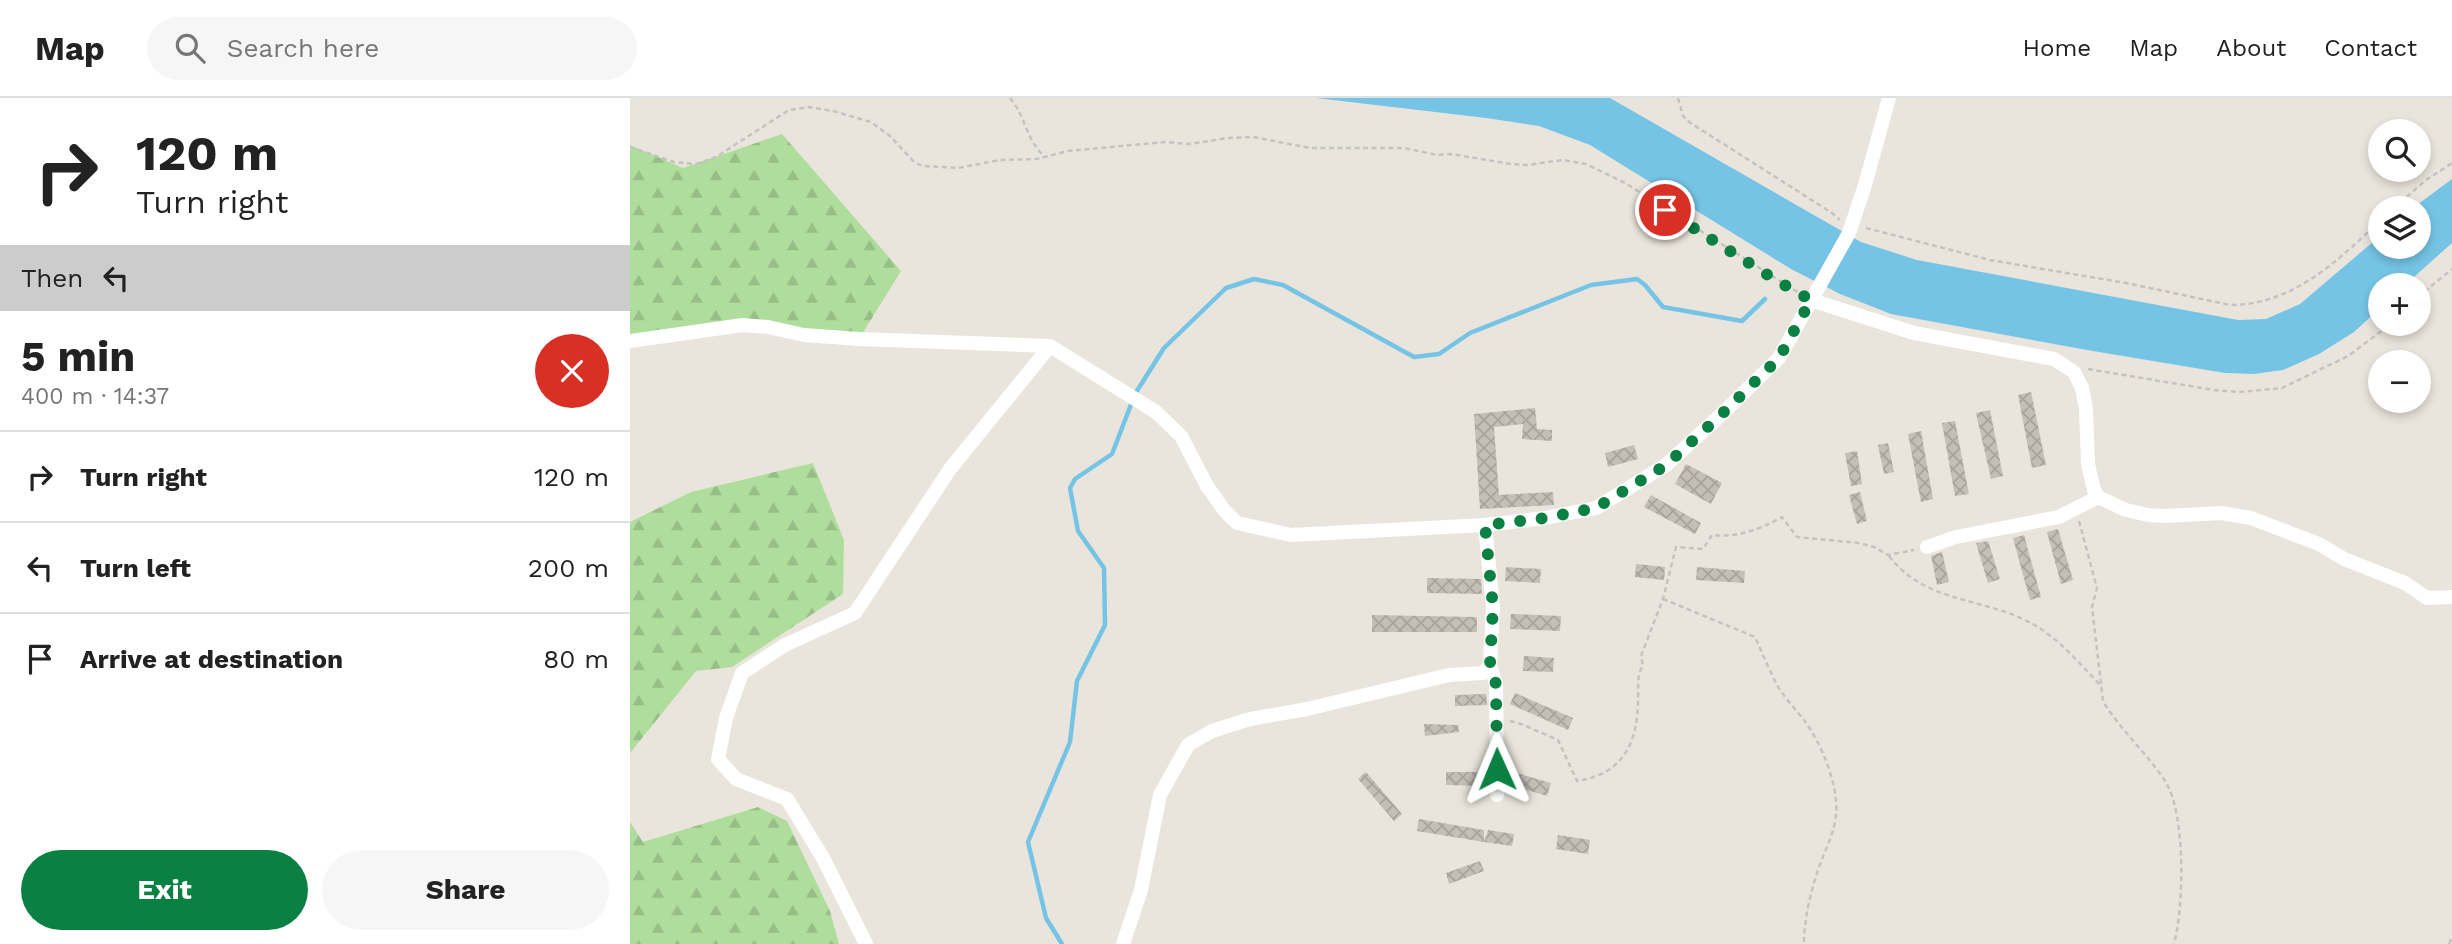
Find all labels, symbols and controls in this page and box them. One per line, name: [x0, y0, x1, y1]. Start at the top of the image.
search box: [147, 17, 637, 80]
text: Map: [35, 29, 105, 68]
icon: search: [171, 29, 209, 67]
text: Search here: [227, 33, 379, 63]
text: Home: [2023, 34, 2091, 62]
text: Map: [2129, 34, 2178, 62]
text: About: [2216, 34, 2286, 62]
text: Contact: [2324, 34, 2417, 62]
map controls: [2368, 119, 2431, 413]
button: search: [2368, 119, 2431, 182]
text: 120 m: [136, 124, 278, 182]
icon: right: [21, 126, 112, 217]
pin: [1635, 180, 1695, 240]
text: Turn right: [136, 183, 288, 221]
icon: arrive: [1646, 191, 1684, 229]
button: layers: [2368, 196, 2431, 259]
icon: left: [97, 259, 135, 297]
text: Then: [21, 263, 83, 293]
button: +: [2368, 273, 2431, 336]
text: 5 min: [21, 332, 135, 381]
button: close: [535, 334, 609, 408]
button: −: [2368, 350, 2431, 413]
text: 400 m · 14:37: [21, 383, 169, 410]
icon: right: [21, 458, 59, 496]
text: Turn right: [80, 462, 207, 492]
text: 120 m: [534, 462, 609, 492]
icon: left: [21, 549, 59, 587]
text: Turn left: [80, 553, 191, 583]
text: 200 m: [528, 553, 609, 583]
icon: arrive: [21, 640, 59, 678]
text: Arrive at destination: [80, 644, 343, 674]
text: 80 m: [543, 644, 609, 674]
position arrow: [1460, 732, 1534, 806]
button: Exit: [21, 850, 308, 930]
button: Share: [322, 850, 609, 930]

